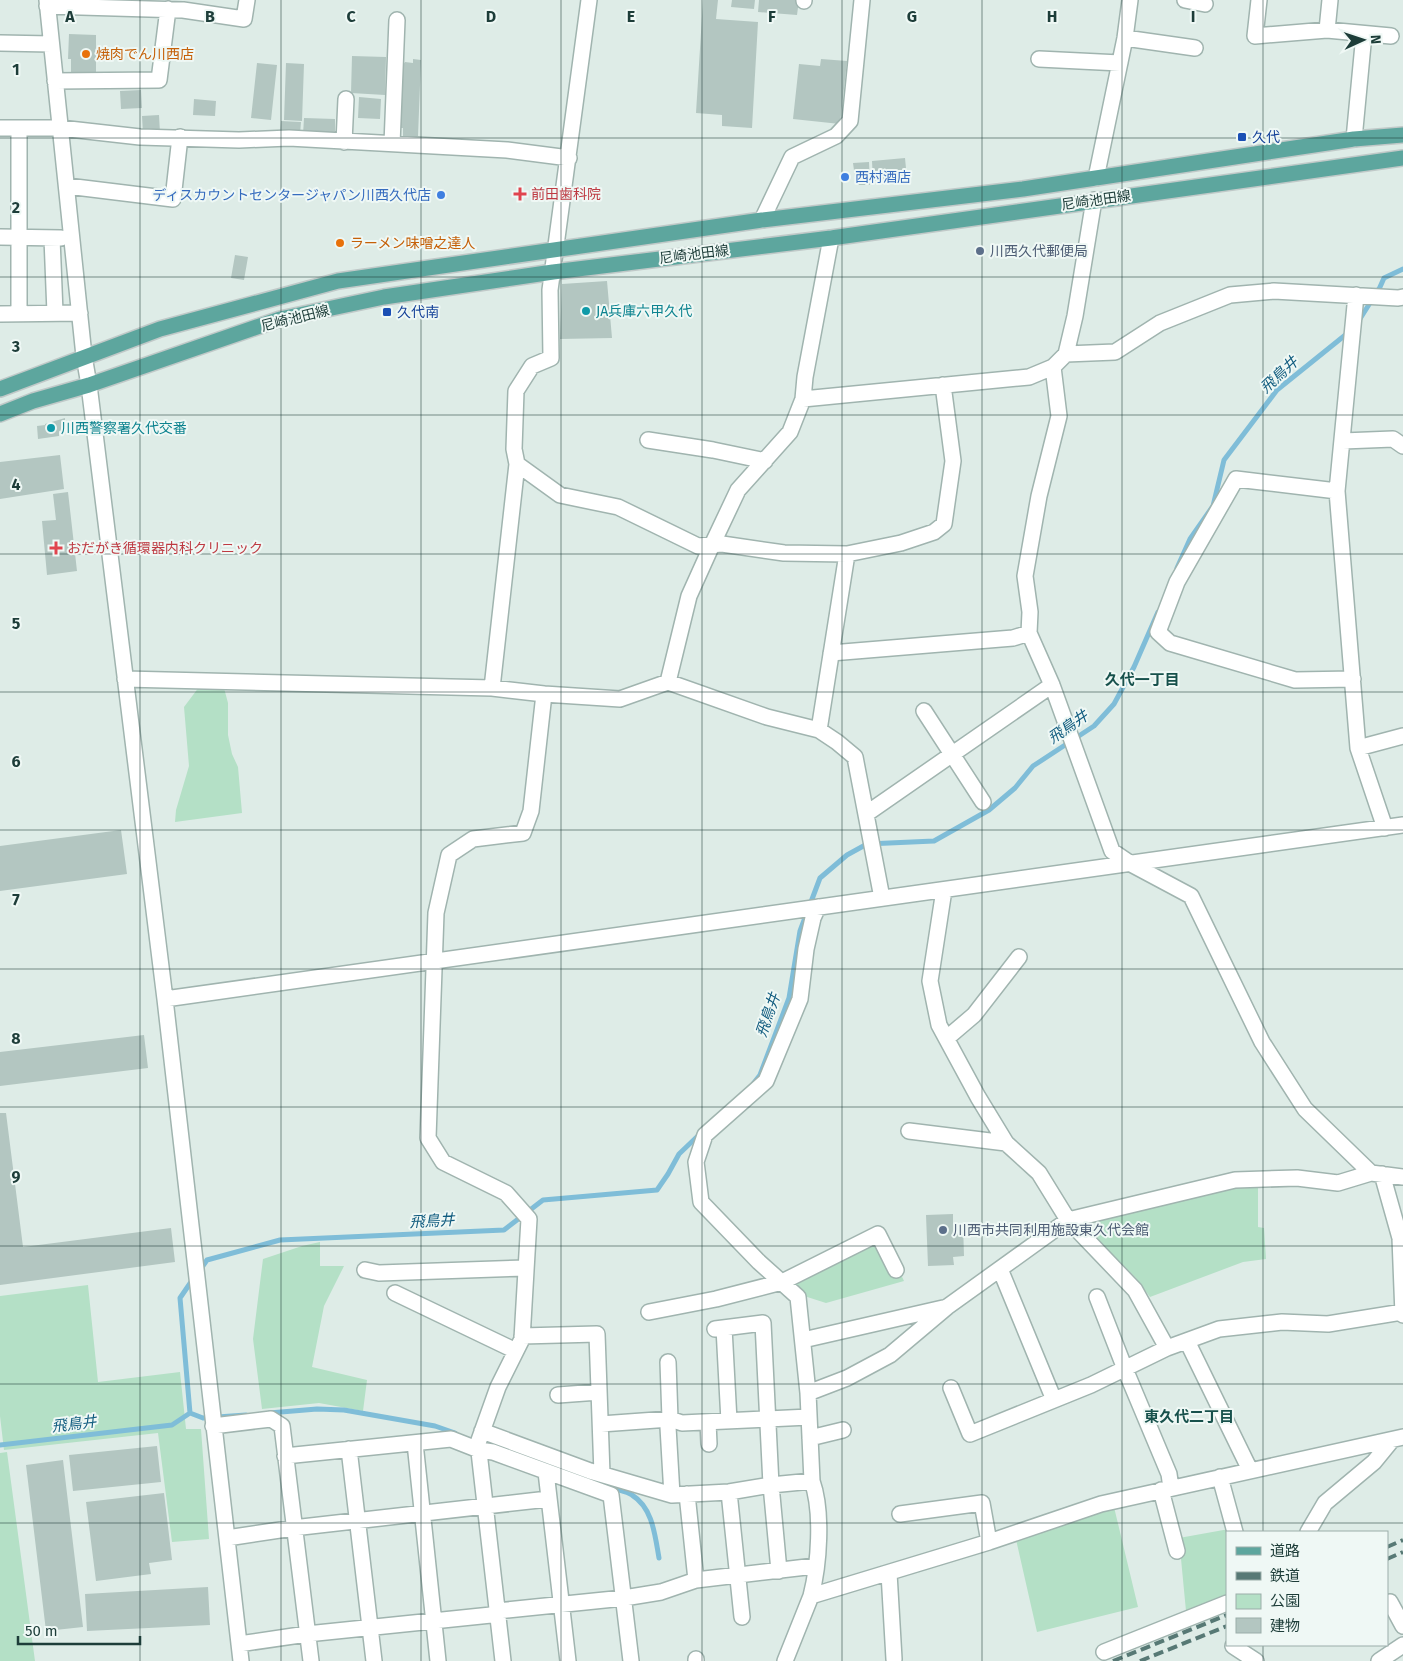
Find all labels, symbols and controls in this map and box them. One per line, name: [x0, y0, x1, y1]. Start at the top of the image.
text: A: [64, 7, 75, 26]
text: B: [205, 7, 215, 26]
text: C: [346, 7, 356, 26]
text: D: [486, 7, 496, 26]
text: E: [627, 7, 635, 26]
text: F: [768, 7, 776, 26]
text: G: [907, 7, 917, 26]
text: H: [1047, 7, 1057, 26]
text: I: [1191, 7, 1195, 26]
north arrow: [1338, 15, 1388, 65]
text: N: [1367, 34, 1384, 44]
place label: 焼肉でん川西店: [96, 46, 194, 63]
marker: 焼肉でん川西店: [80, 48, 92, 60]
text: 1: [12, 60, 20, 79]
place label: 久代: [1252, 129, 1280, 146]
marker: 久代: [1236, 131, 1248, 143]
place label: 西村酒店: [855, 169, 911, 186]
marker: 西村酒店: [839, 171, 851, 183]
place label: 前田歯科院: [531, 186, 601, 203]
place label: ディスカウントセンタージャパン川西久代店: [152, 187, 431, 204]
marker: 前田歯科院: [513, 187, 527, 201]
street label: 尼崎池田線: [1060, 187, 1132, 214]
marker: ディスカウントセンタージャパン川西久代店: [435, 189, 447, 201]
text: 2: [12, 198, 20, 217]
place label: ラーメン味噌之達人: [350, 235, 475, 252]
marker: ラーメン味噌之達人: [334, 237, 346, 249]
street label: 尼崎池田線: [658, 242, 730, 267]
place label: 川西久代郵便局: [990, 243, 1088, 260]
marker: 川西久代郵便局: [974, 245, 986, 257]
street label: 尼崎池田線: [259, 302, 331, 335]
place label: JA兵庫六甲久代: [596, 303, 692, 320]
place label: 久代南: [397, 304, 439, 321]
marker: JA兵庫六甲久代: [580, 305, 592, 317]
marker: 久代南: [381, 306, 393, 318]
text: 3: [11, 337, 20, 356]
water label: 飛鳥井: [1256, 352, 1303, 397]
place label: 川西警察署久代交番: [61, 420, 187, 437]
marker: 川西警察署久代交番: [45, 422, 57, 434]
text: 4: [11, 475, 21, 494]
place label: おだがき循環器内科クリニック: [67, 540, 263, 557]
marker: おだがき循環器内科クリニック: [49, 541, 63, 555]
text: 5: [12, 614, 21, 633]
district label: 久代一丁目: [1104, 671, 1180, 689]
water label: 飛鳥井: [1044, 706, 1093, 747]
text: 6: [11, 752, 21, 771]
text: 7: [12, 890, 20, 909]
water label: 飛鳥井: [752, 989, 784, 1039]
text: 8: [11, 1029, 21, 1048]
text: 9: [12, 1167, 21, 1186]
water label: 飛鳥井: [409, 1211, 457, 1231]
place label: 川西市共同利用施設東久代会館: [953, 1222, 1149, 1239]
marker: 川西市共同利用施設東久代会館: [937, 1224, 949, 1236]
district label: 東久代二丁目: [1144, 1408, 1234, 1426]
water label: 飛鳥井: [51, 1412, 99, 1436]
legend: [1226, 1531, 1388, 1646]
text: 道路: [1270, 1542, 1300, 1560]
text: 鉄道: [1270, 1567, 1300, 1585]
text: 公園: [1270, 1592, 1300, 1610]
scale bar: [18, 1614, 140, 1646]
text: 建物: [1270, 1617, 1300, 1635]
text: 50 m: [25, 1622, 58, 1640]

